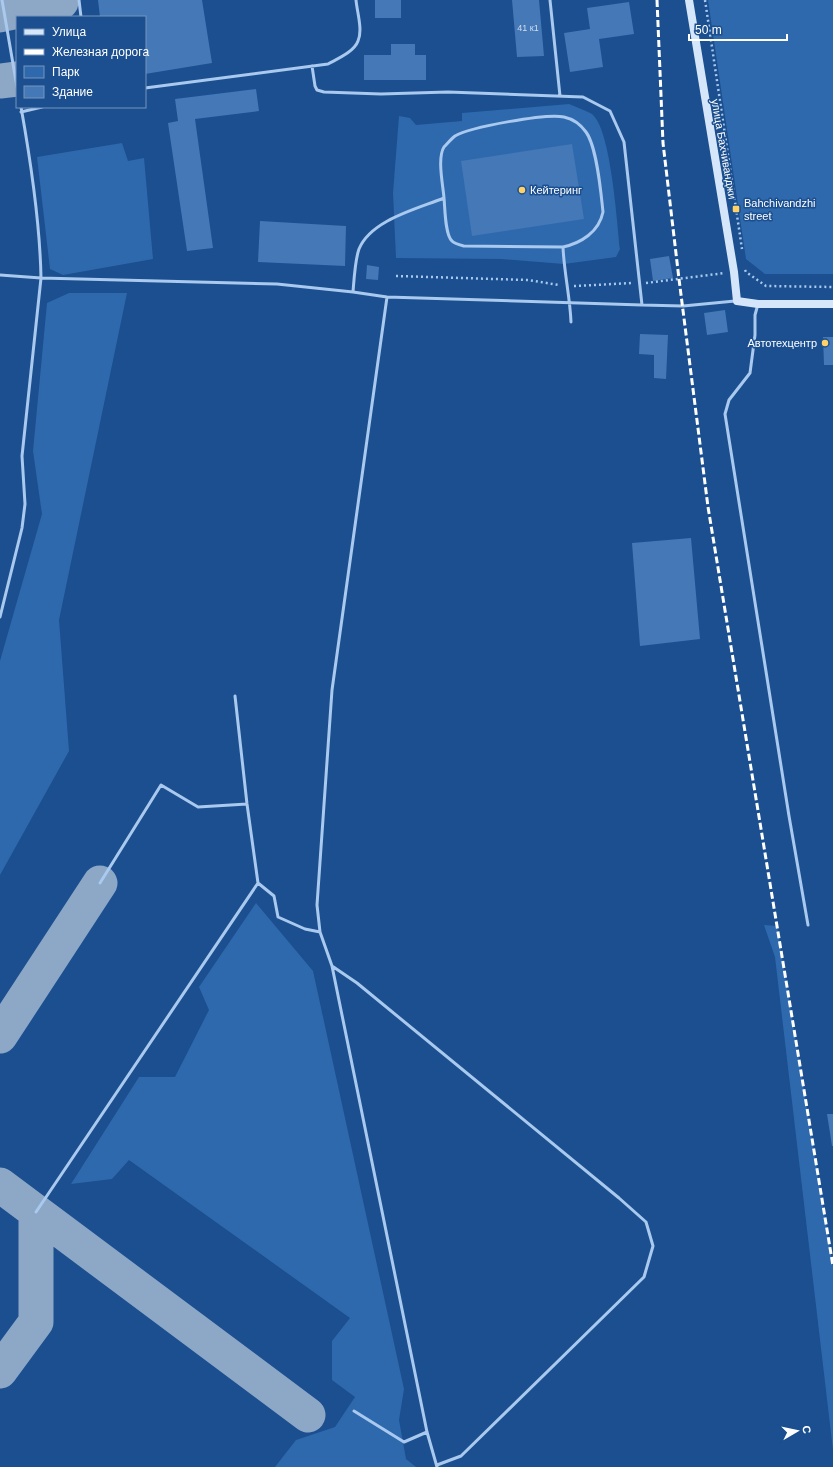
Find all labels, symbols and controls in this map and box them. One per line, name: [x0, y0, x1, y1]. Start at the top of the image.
legend: [16, 16, 146, 108]
scale bar: [689, 16, 787, 42]
house number: 41 к1: [517, 23, 539, 33]
text: 50 m: [695, 23, 722, 37]
text: Улица: [52, 25, 86, 39]
text: Железная дорога: [52, 45, 149, 59]
text: Парк: [52, 65, 80, 79]
text: Здание: [52, 85, 93, 99]
street label: улица Бахчиванджи: [709, 98, 739, 200]
place label: Кейтеринг: [530, 184, 582, 196]
marker: Кейтеринг: [517, 185, 527, 195]
place label: Bahchivandzhi street: [744, 197, 816, 222]
marker: Bahchivandzhi street: [731, 204, 741, 214]
place label: Автотехцентр: [747, 337, 817, 349]
marker: Автотехцентр: [820, 338, 830, 348]
north arrow: [777, 1411, 817, 1451]
text: С: [800, 1425, 813, 1434]

